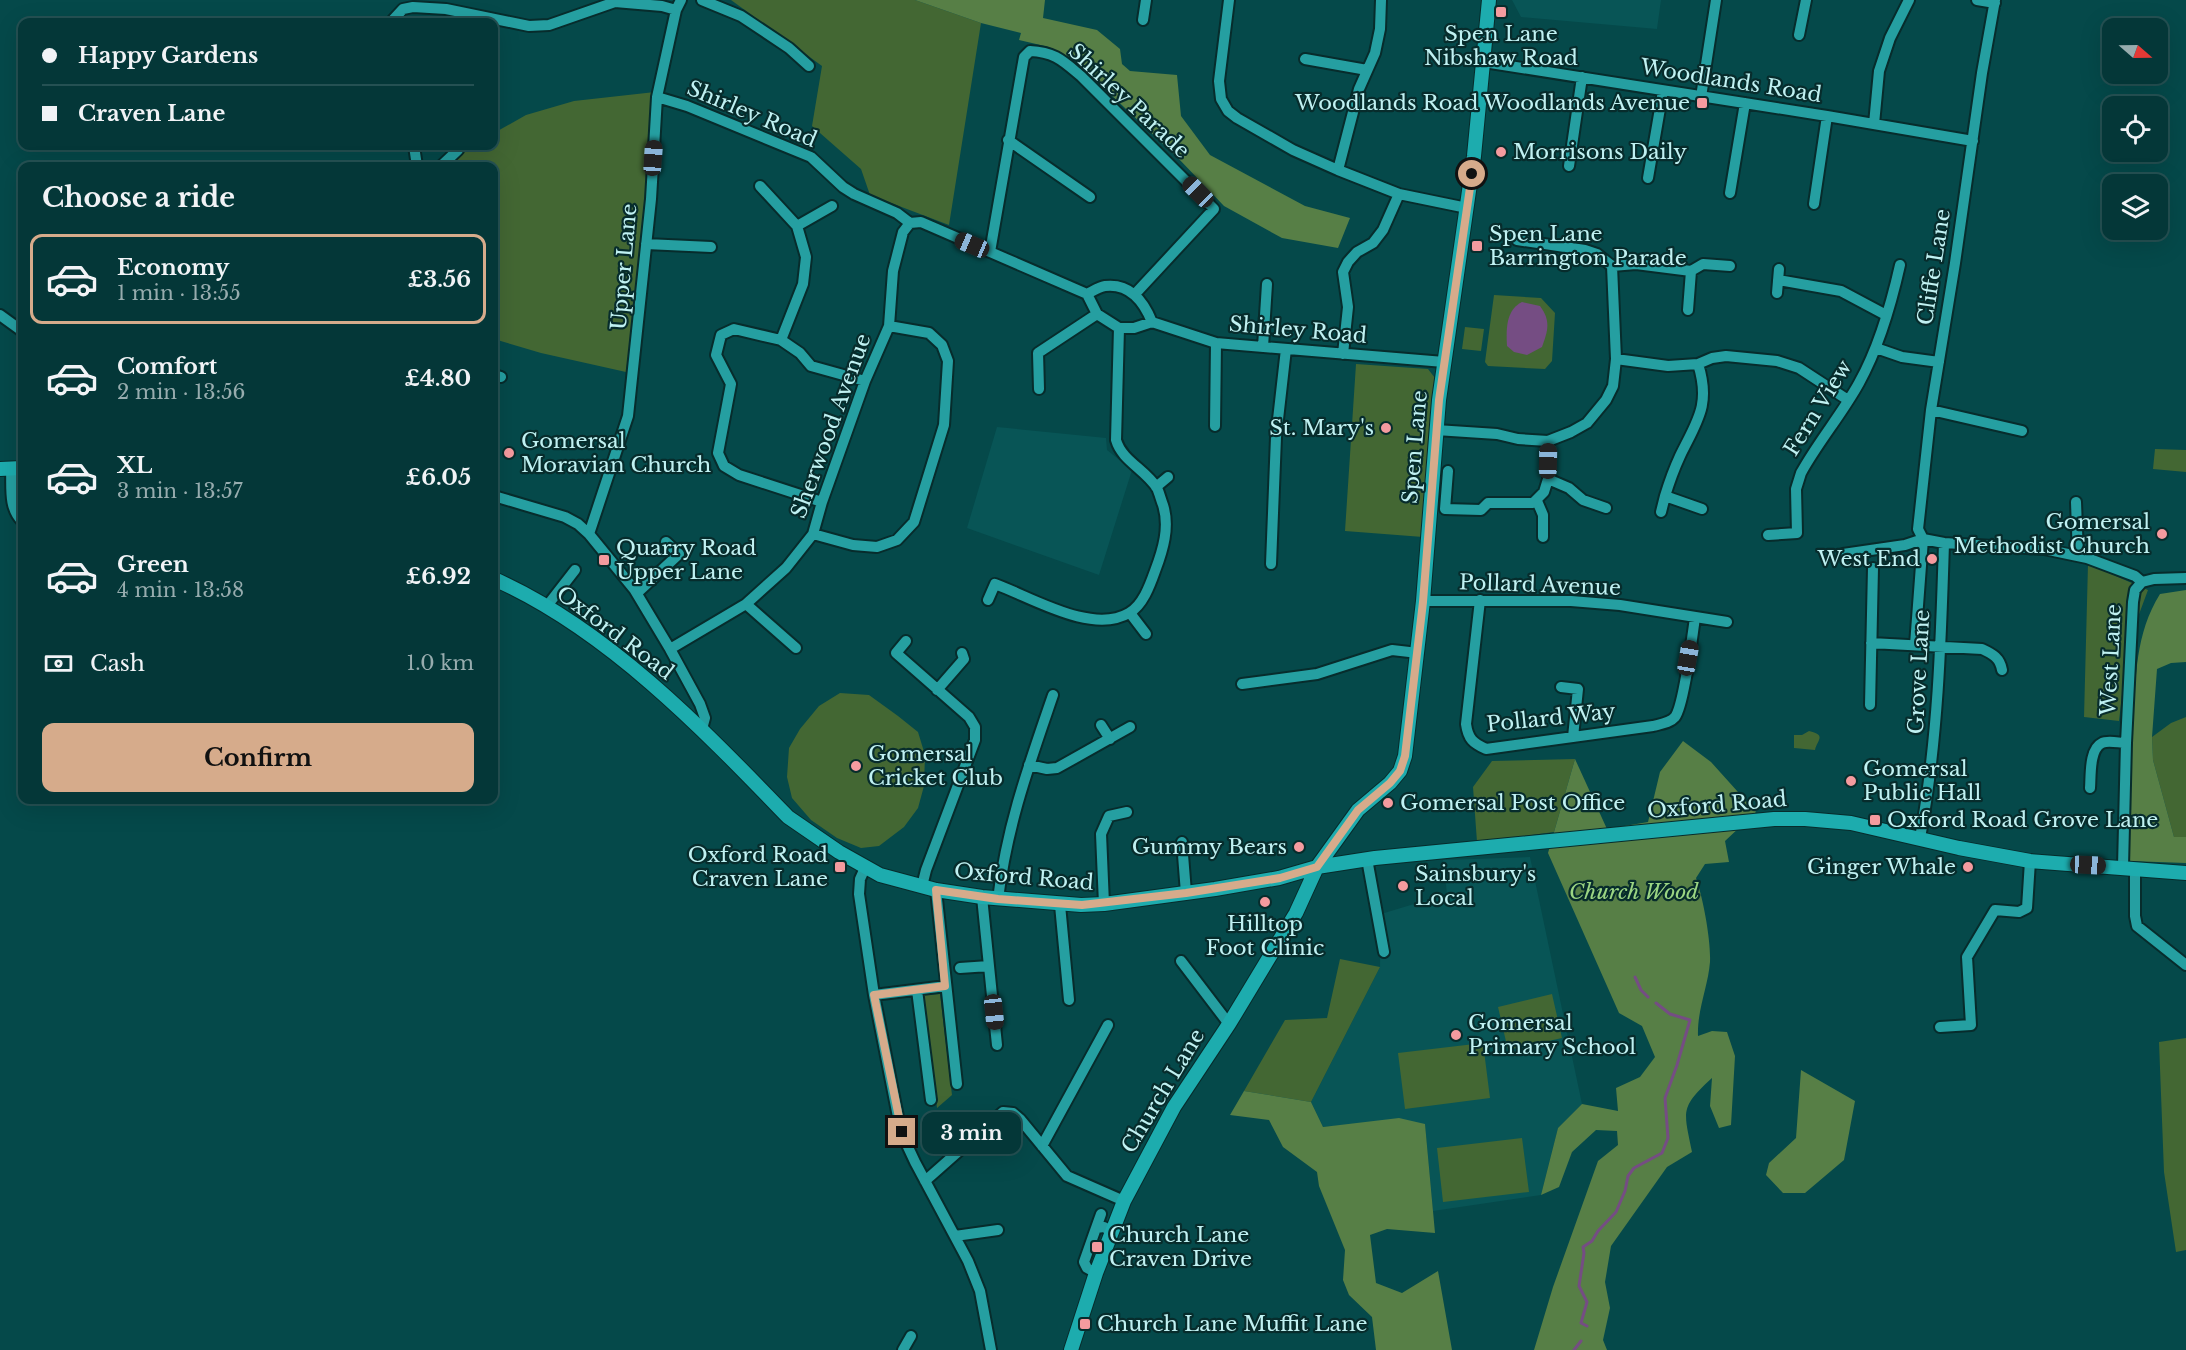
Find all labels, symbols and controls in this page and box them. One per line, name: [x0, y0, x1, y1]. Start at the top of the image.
marker: Spen Lane Nibshaw Road: [1494, 5, 1508, 19]
north arrow: [2102, 18, 2168, 84]
map controls: [2102, 18, 2168, 240]
place label: Spen Lane Nibshaw Road: [1424, 21, 1578, 71]
street label: Shirley Parade: [1063, 38, 1195, 164]
text: Happy Gardens: [78, 42, 258, 69]
street label: Woodlands Road: [1637, 54, 1824, 108]
street label: Shirley Road: [683, 75, 821, 153]
place label: Woodlands Road Woodlands Avenue: [1294, 90, 1690, 116]
marker: Woodlands Road Woodlands Avenue: [1695, 96, 1709, 110]
button: locate: [2102, 96, 2168, 162]
text: Craven Lane: [78, 100, 225, 127]
car: [643, 139, 663, 177]
place label: Morrisons Daily: [1513, 139, 1687, 165]
marker: Morrisons Daily: [1494, 145, 1508, 159]
route start: [1458, 160, 1485, 187]
car: [1179, 173, 1217, 211]
button: layers: [2102, 174, 2168, 240]
text: Choose a ride: [42, 181, 235, 214]
street label: Upper Lane: [606, 203, 642, 331]
street label: Cliffe Lane: [1912, 207, 1956, 327]
place label: Spen Lane Barrington Parade: [1489, 221, 1687, 271]
car: [952, 230, 992, 260]
marker: Spen Lane Barrington Parade: [1470, 239, 1484, 253]
icon: car: [45, 252, 99, 306]
text: Economy: [117, 254, 229, 281]
text: £3.56: [408, 266, 471, 293]
text: 1 min · 13:55: [117, 281, 241, 305]
street label: Shirley Road: [1228, 311, 1368, 349]
street label: Sherwood Avenue: [786, 330, 876, 522]
icon: car: [45, 351, 99, 405]
text: Comfort: [117, 353, 217, 380]
street label: Fern View: [1778, 355, 1858, 461]
text: £4.80: [405, 365, 471, 392]
text: 2 min · 13:56: [117, 380, 245, 404]
street label: Spen Lane: [1397, 389, 1433, 505]
place label: St. Mary's: [1269, 415, 1374, 441]
marker: St. Mary's: [1379, 421, 1393, 435]
place label: Gomersal Moravian Church: [521, 428, 711, 478]
car: [1539, 443, 1557, 479]
marker: Gomersal Moravian Church: [502, 446, 516, 460]
icon: car: [45, 450, 99, 504]
text: XL: [117, 452, 152, 479]
text: £6.05: [406, 464, 471, 491]
text: 3 min · 13:57: [117, 479, 243, 503]
place label: Gomersal Methodist Church: [1954, 509, 2150, 559]
marker: Gomersal Methodist Church: [2155, 527, 2169, 541]
place label: Quarry Road Upper Lane: [616, 535, 756, 585]
place label: West End: [1816, 546, 1920, 572]
icon: car: [45, 549, 99, 603]
text: Green: [117, 551, 189, 578]
marker: West End: [1925, 552, 1939, 566]
marker: Quarry Road Upper Lane: [597, 553, 611, 567]
text: £6.92: [406, 563, 471, 590]
street label: Pollard Avenue: [1459, 569, 1621, 601]
text: 4 min · 13:58: [117, 578, 244, 602]
street label: Oxford Road: [551, 580, 679, 686]
street label: West Lane: [2095, 603, 2127, 718]
street label: Grove Lane: [1903, 609, 1935, 735]
car: [1676, 639, 1700, 677]
icon: cash: [42, 647, 75, 680]
text: Cash: [90, 650, 145, 677]
text: 1.0 km: [406, 651, 474, 675]
street label: Pollard Way: [1485, 698, 1617, 738]
button: Confirm: [42, 723, 474, 792]
place label: Gomersal Cricket Club: [868, 741, 1003, 791]
place label: Gomersal Public Hall: [1863, 756, 1981, 806]
marker: Gomersal Cricket Club: [849, 759, 863, 773]
marker: Gomersal Public Hall: [1844, 774, 1858, 788]
street label: Oxford Road: [1646, 786, 1788, 824]
place label: Gomersal Post Office: [1400, 790, 1625, 816]
marker: Gomersal Post Office: [1381, 796, 1395, 810]
place label: Oxford Road Grove Lane: [1887, 807, 2158, 833]
marker: Oxford Road Grove Lane: [1868, 813, 1882, 827]
place label: Gummy Bears: [1132, 834, 1287, 860]
marker: Gummy Bears: [1292, 840, 1306, 854]
place label: Oxford Road Craven Lane: [688, 842, 828, 892]
place label: Ginger Whale: [1807, 854, 1956, 880]
car: [2070, 855, 2106, 875]
street label: Oxford Road: [953, 858, 1095, 896]
marker: Oxford Road Craven Lane: [833, 860, 847, 874]
marker: Ginger Whale: [1961, 860, 1975, 874]
place label: Sainsbury's Local: [1415, 861, 1536, 911]
marker: Sainsbury's Local: [1396, 879, 1410, 893]
park label: Church Wood: [1569, 879, 1699, 905]
marker: Hilltop Foot Clinic: [1258, 895, 1272, 909]
place label: Hilltop Foot Clinic: [1206, 911, 1324, 961]
car: [983, 993, 1005, 1031]
place label: Gomersal Primary School: [1468, 1010, 1636, 1060]
street label: Church Lane: [1116, 1024, 1210, 1158]
marker: Gomersal Primary School: [1449, 1028, 1463, 1042]
callout: 3 min: [923, 1111, 1022, 1153]
route end: [888, 1118, 915, 1145]
text: 3 min: [941, 1121, 1002, 1145]
place label: Church Lane Craven Drive: [1109, 1222, 1252, 1272]
marker: Church Lane Craven Drive: [1090, 1240, 1104, 1254]
place label: Church Lane Muffit Lane: [1097, 1311, 1368, 1337]
marker: Church Lane Muffit Lane: [1078, 1317, 1092, 1331]

